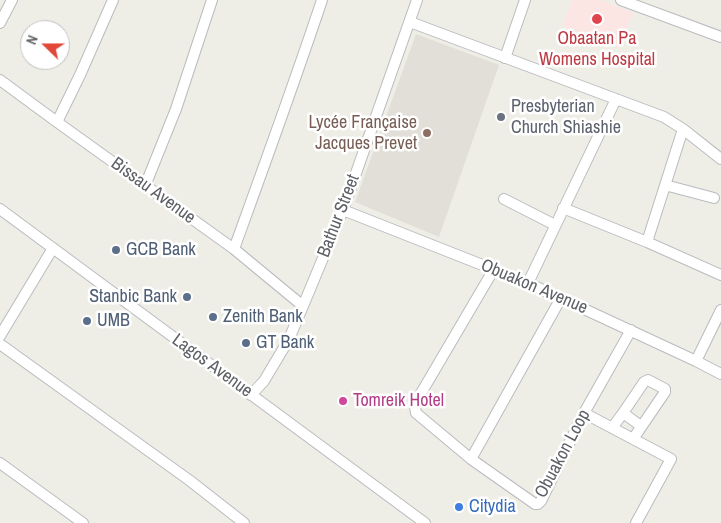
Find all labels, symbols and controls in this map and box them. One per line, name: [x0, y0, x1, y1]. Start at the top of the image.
marker: Obaatan Pa Womens Hospital: [590, 12, 604, 26]
north arrow: [20, 20, 70, 70]
place label: Obaatan Pa Womens Hospital: [539, 28, 655, 70]
text: N: [22, 33, 42, 47]
place label: Presbyterian Church Shiashie: [511, 96, 621, 138]
marker: Presbyterian Church Shiashie: [495, 111, 507, 123]
place label: Lycée Française Jacques Prevet: [308, 112, 417, 154]
marker: Lycée Française Jacques Prevet: [421, 127, 433, 139]
street label: Bissau Avenue: [107, 153, 199, 229]
street label: Bathur Street: [313, 172, 365, 260]
place label: GCB Bank: [126, 239, 196, 261]
marker: GCB Bank: [110, 244, 122, 256]
street label: Obuakon Avenue: [477, 255, 591, 319]
place label: Stanbic Bank: [89, 286, 177, 308]
marker: Stanbic Bank: [181, 291, 193, 303]
place label: Zenith Bank: [223, 306, 303, 328]
place label: UMB: [97, 310, 130, 332]
marker: Zenith Bank: [207, 311, 219, 323]
marker: UMB: [81, 315, 93, 327]
street label: Lagos Avenue: [168, 330, 256, 402]
place label: GT Bank: [256, 332, 314, 354]
marker: GT Bank: [240, 337, 252, 349]
place label: Tomreik Hotel: [353, 390, 444, 412]
marker: Tomreik Hotel: [337, 395, 349, 407]
street label: Obuakon Loop: [531, 406, 595, 502]
place label: Citydia: [469, 496, 516, 518]
marker: Citydia: [453, 501, 465, 513]

